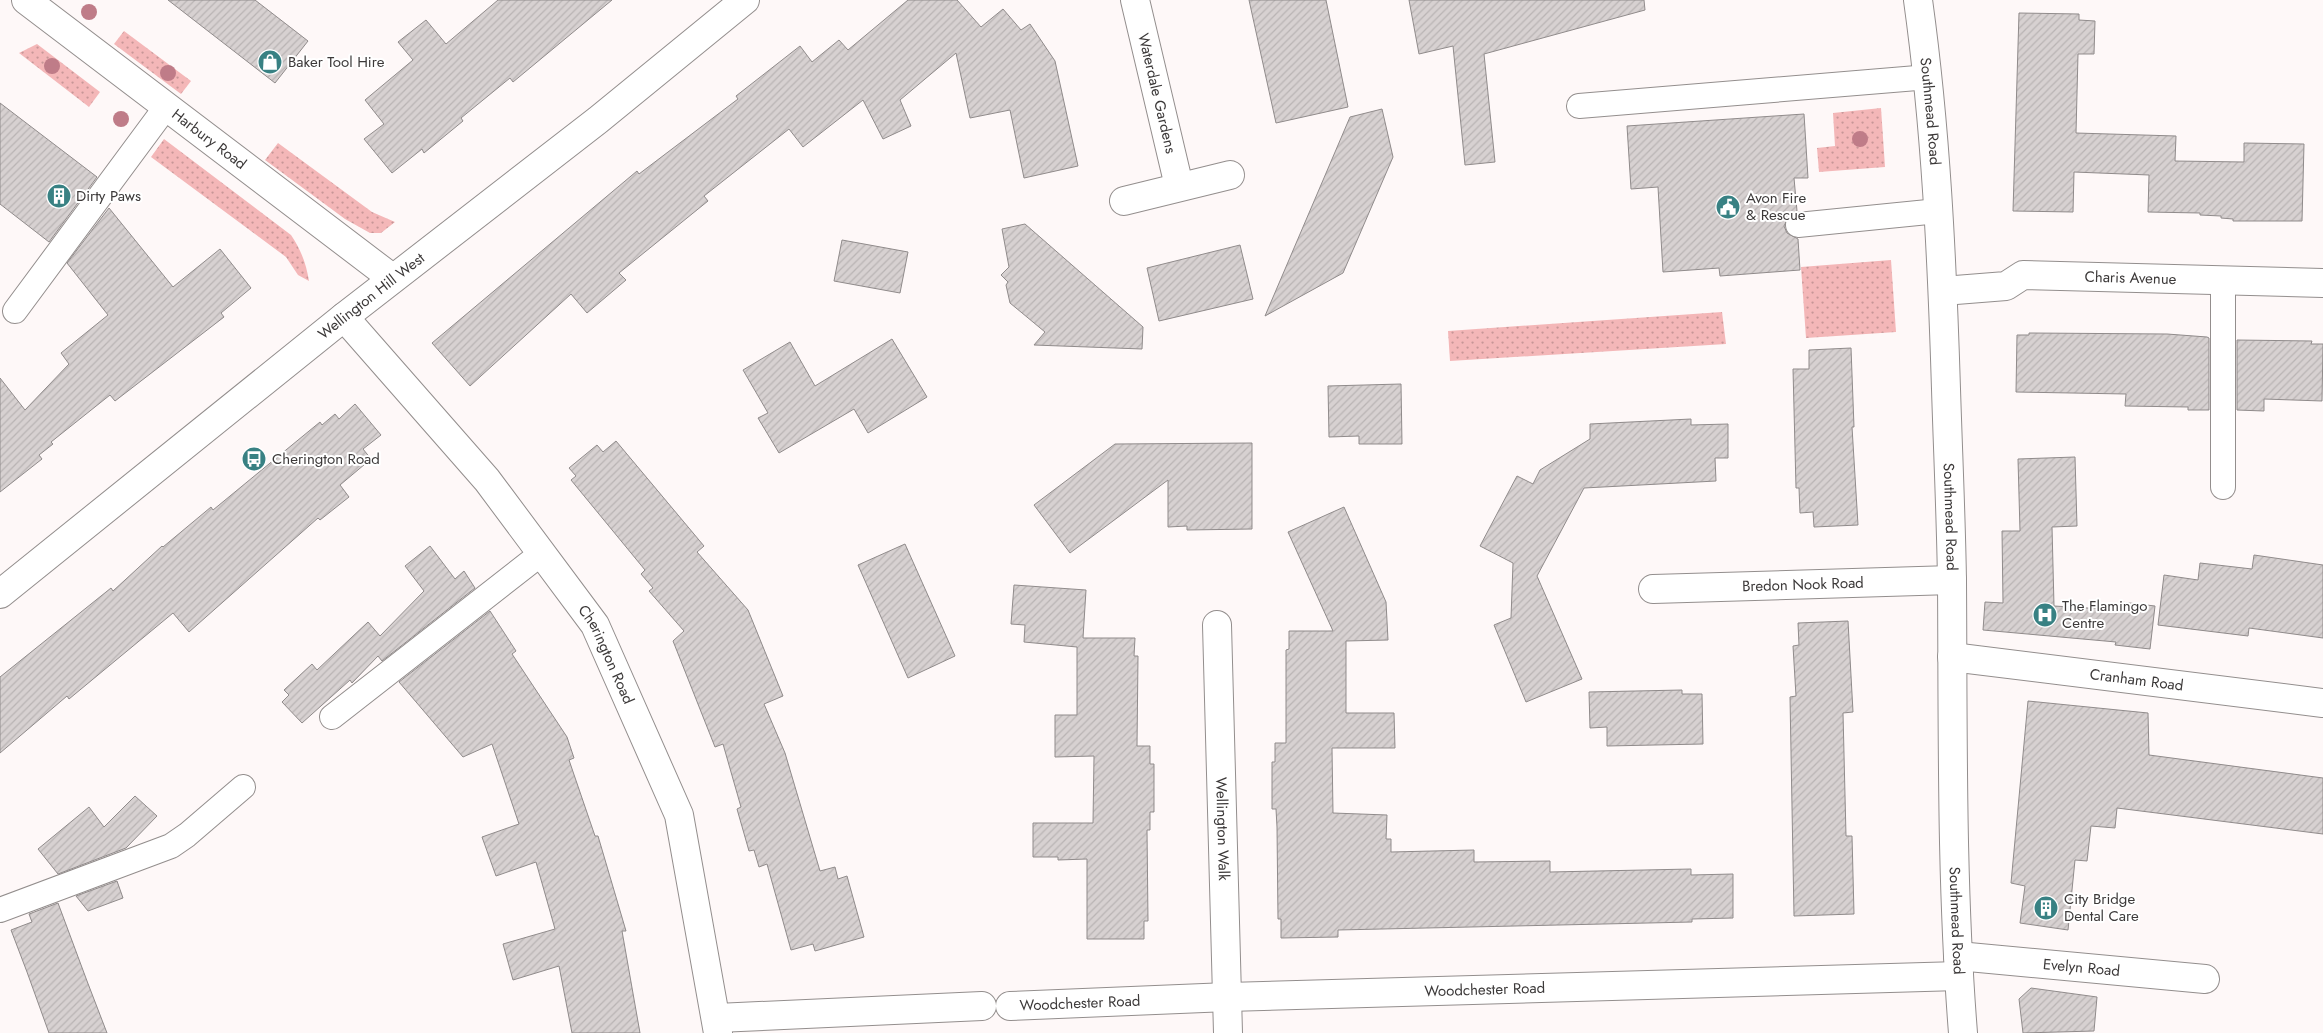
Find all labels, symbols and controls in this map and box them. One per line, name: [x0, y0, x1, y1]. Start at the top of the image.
street label: Waterdale Gardens: [1132, 31, 1182, 156]
shop icon: Baker Tool Hire: [257, 49, 283, 75]
place label: Baker Tool Hire: [288, 51, 385, 73]
street label: Southmead Road: [1914, 56, 1946, 166]
street label: Harbury Road: [167, 104, 251, 175]
building icon: Dirty Paws: [46, 183, 72, 209]
place label: Dirty Paws: [76, 185, 141, 207]
place label: Avon Fire & Rescue: [1746, 187, 1806, 226]
public building icon: Avon Fire & Rescue: [1715, 194, 1741, 220]
street label: Wellington Hill West: [313, 247, 430, 345]
street label: Charis Avenue: [2084, 266, 2177, 290]
bus stop icon: Cherington Road: [241, 446, 267, 472]
place label: Cherington Road: [272, 448, 380, 470]
street label: Southmead Road: [1938, 462, 1963, 571]
street label: Bredon Nook Road: [1742, 572, 1864, 597]
place label: The Flamingo Centre: [2062, 595, 2147, 634]
street label: Cherington Road: [573, 600, 640, 708]
hospital icon: The Flamingo Centre: [2032, 602, 2058, 628]
street label: Cranham Road: [2088, 663, 2185, 697]
street label: Wellington Walk: [1210, 777, 1235, 881]
street label: Southmead Road: [1944, 866, 1970, 975]
place label: City Bridge Dental Care: [2064, 888, 2139, 927]
building icon: City Bridge Dental Care: [2033, 895, 2059, 921]
street label: Evelyn Road: [2042, 953, 2121, 982]
street label: Woodchester Road: [1424, 977, 1545, 1002]
street label: Woodchester Road: [1019, 990, 1141, 1017]

